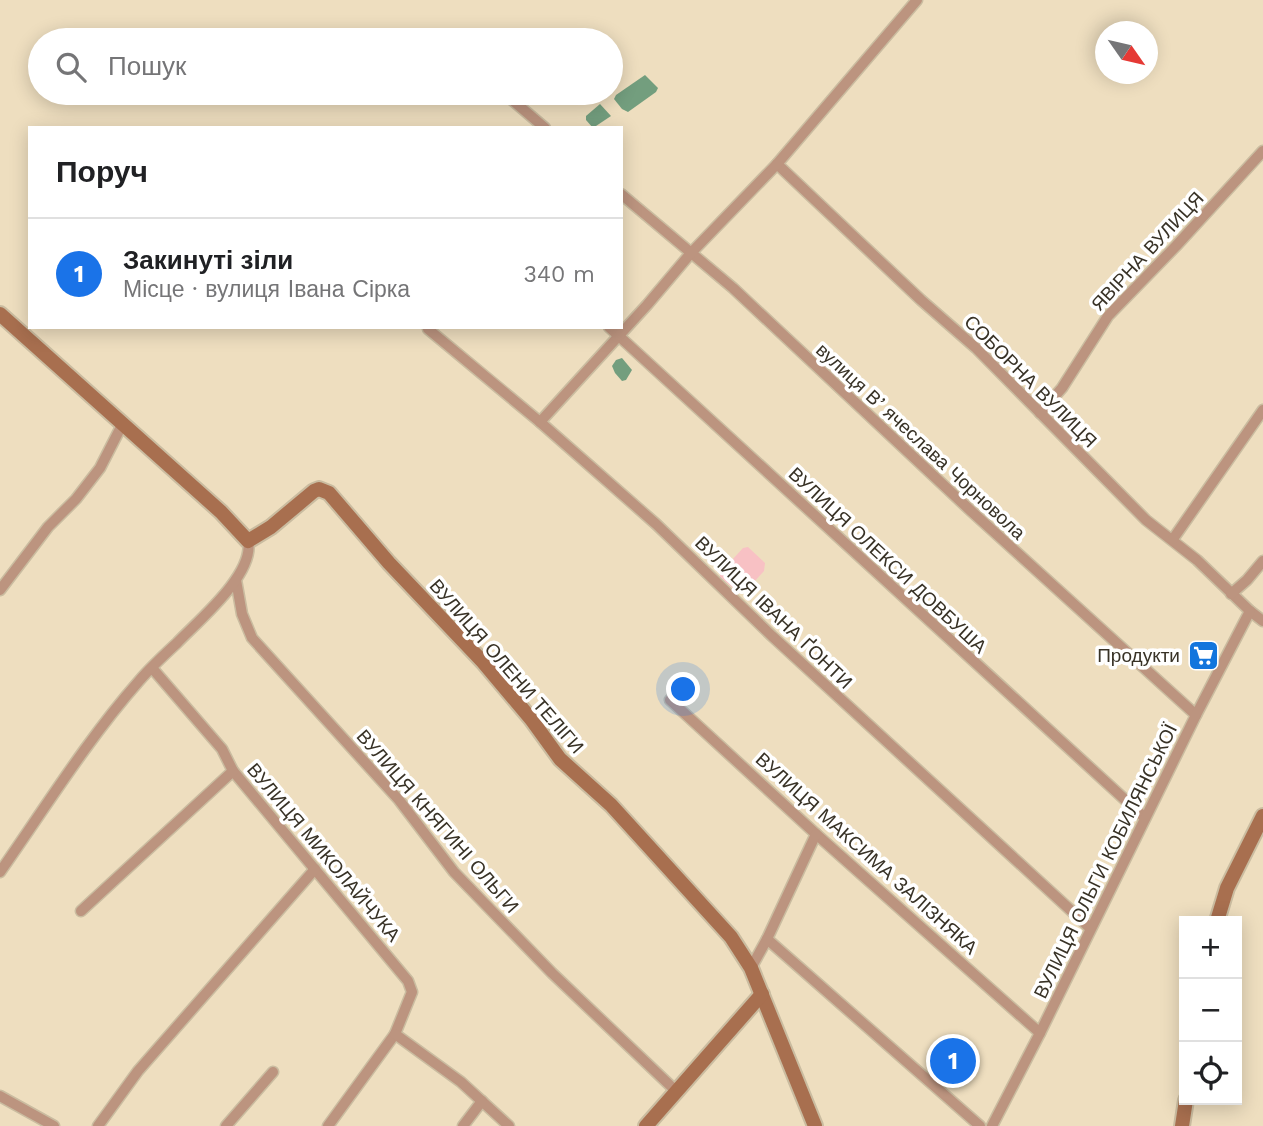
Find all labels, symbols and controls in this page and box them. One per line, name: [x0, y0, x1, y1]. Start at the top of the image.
north arrow: [1095, 21, 1158, 84]
search box: [28, 28, 623, 105]
icon: search: [52, 48, 90, 86]
text: Пошук: [108, 51, 186, 81]
text: Поруч: [56, 154, 148, 189]
street label: ЯВІРНА ВУЛИЦЯ: [1086, 187, 1208, 316]
text: Закинуті зіли: [123, 245, 293, 275]
text: 1: [74, 261, 84, 288]
text: 340 m: [523, 261, 595, 288]
text: Місце · вулиця Івана Сірка: [123, 276, 410, 303]
street label: СОБОРНА ВУЛИЦЯ: [960, 310, 1102, 452]
street label: вулиця Вʼячеслава Чорновола: [811, 338, 1030, 545]
street label: ВУЛИЦЯ ОЛЕКСИ ДОВБУША: [784, 462, 992, 659]
street label: ВУЛИЦЯ ІВАНА ҐОНТИ: [690, 531, 857, 693]
street label: ВУЛИЦЯ ОЛЕНИ ТЕЛІГИ: [425, 574, 589, 758]
supermarket icon: Продукти: [1186, 638, 1220, 672]
place label: Продукти: [1097, 644, 1180, 667]
your location: [666, 672, 700, 706]
street label: ВУЛИЦЯ ОЛЬГИ КОБИЛЯНСЬКОЇ: [1029, 720, 1182, 1002]
street label: ВУЛИЦЯ КНЯГИНІ ОЛЬГИ: [352, 725, 523, 918]
street label: ВУЛИЦЯ МАКСИМА ЗАЛІЗНЯКА: [751, 748, 983, 959]
street label: ВУЛИЦЯ МИКОЛАЙЧУКА: [242, 758, 405, 947]
map controls: [1179, 916, 1242, 1105]
button: +: [1179, 916, 1242, 979]
button: −: [1179, 979, 1242, 1042]
pin: 1: [930, 1035, 976, 1087]
button: locate: [1179, 1042, 1242, 1105]

